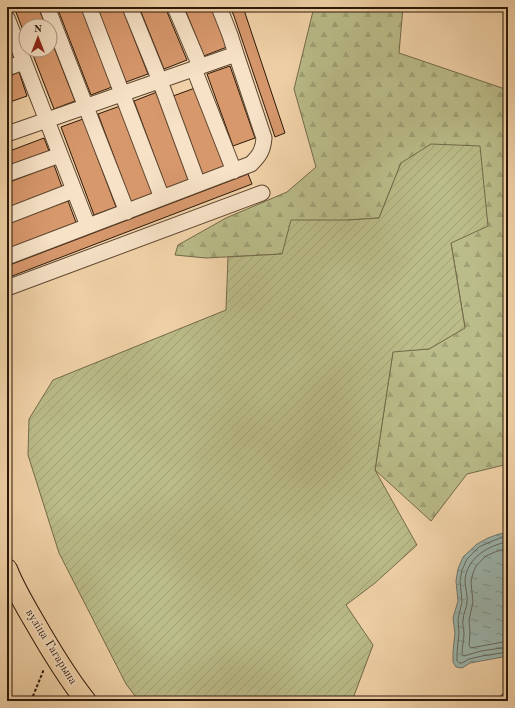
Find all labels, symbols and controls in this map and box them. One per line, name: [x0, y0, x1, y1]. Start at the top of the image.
north arrow: [18, 18, 58, 58]
text: N: [34, 24, 43, 35]
street label: вуліца Гагарына: [23, 607, 80, 687]

